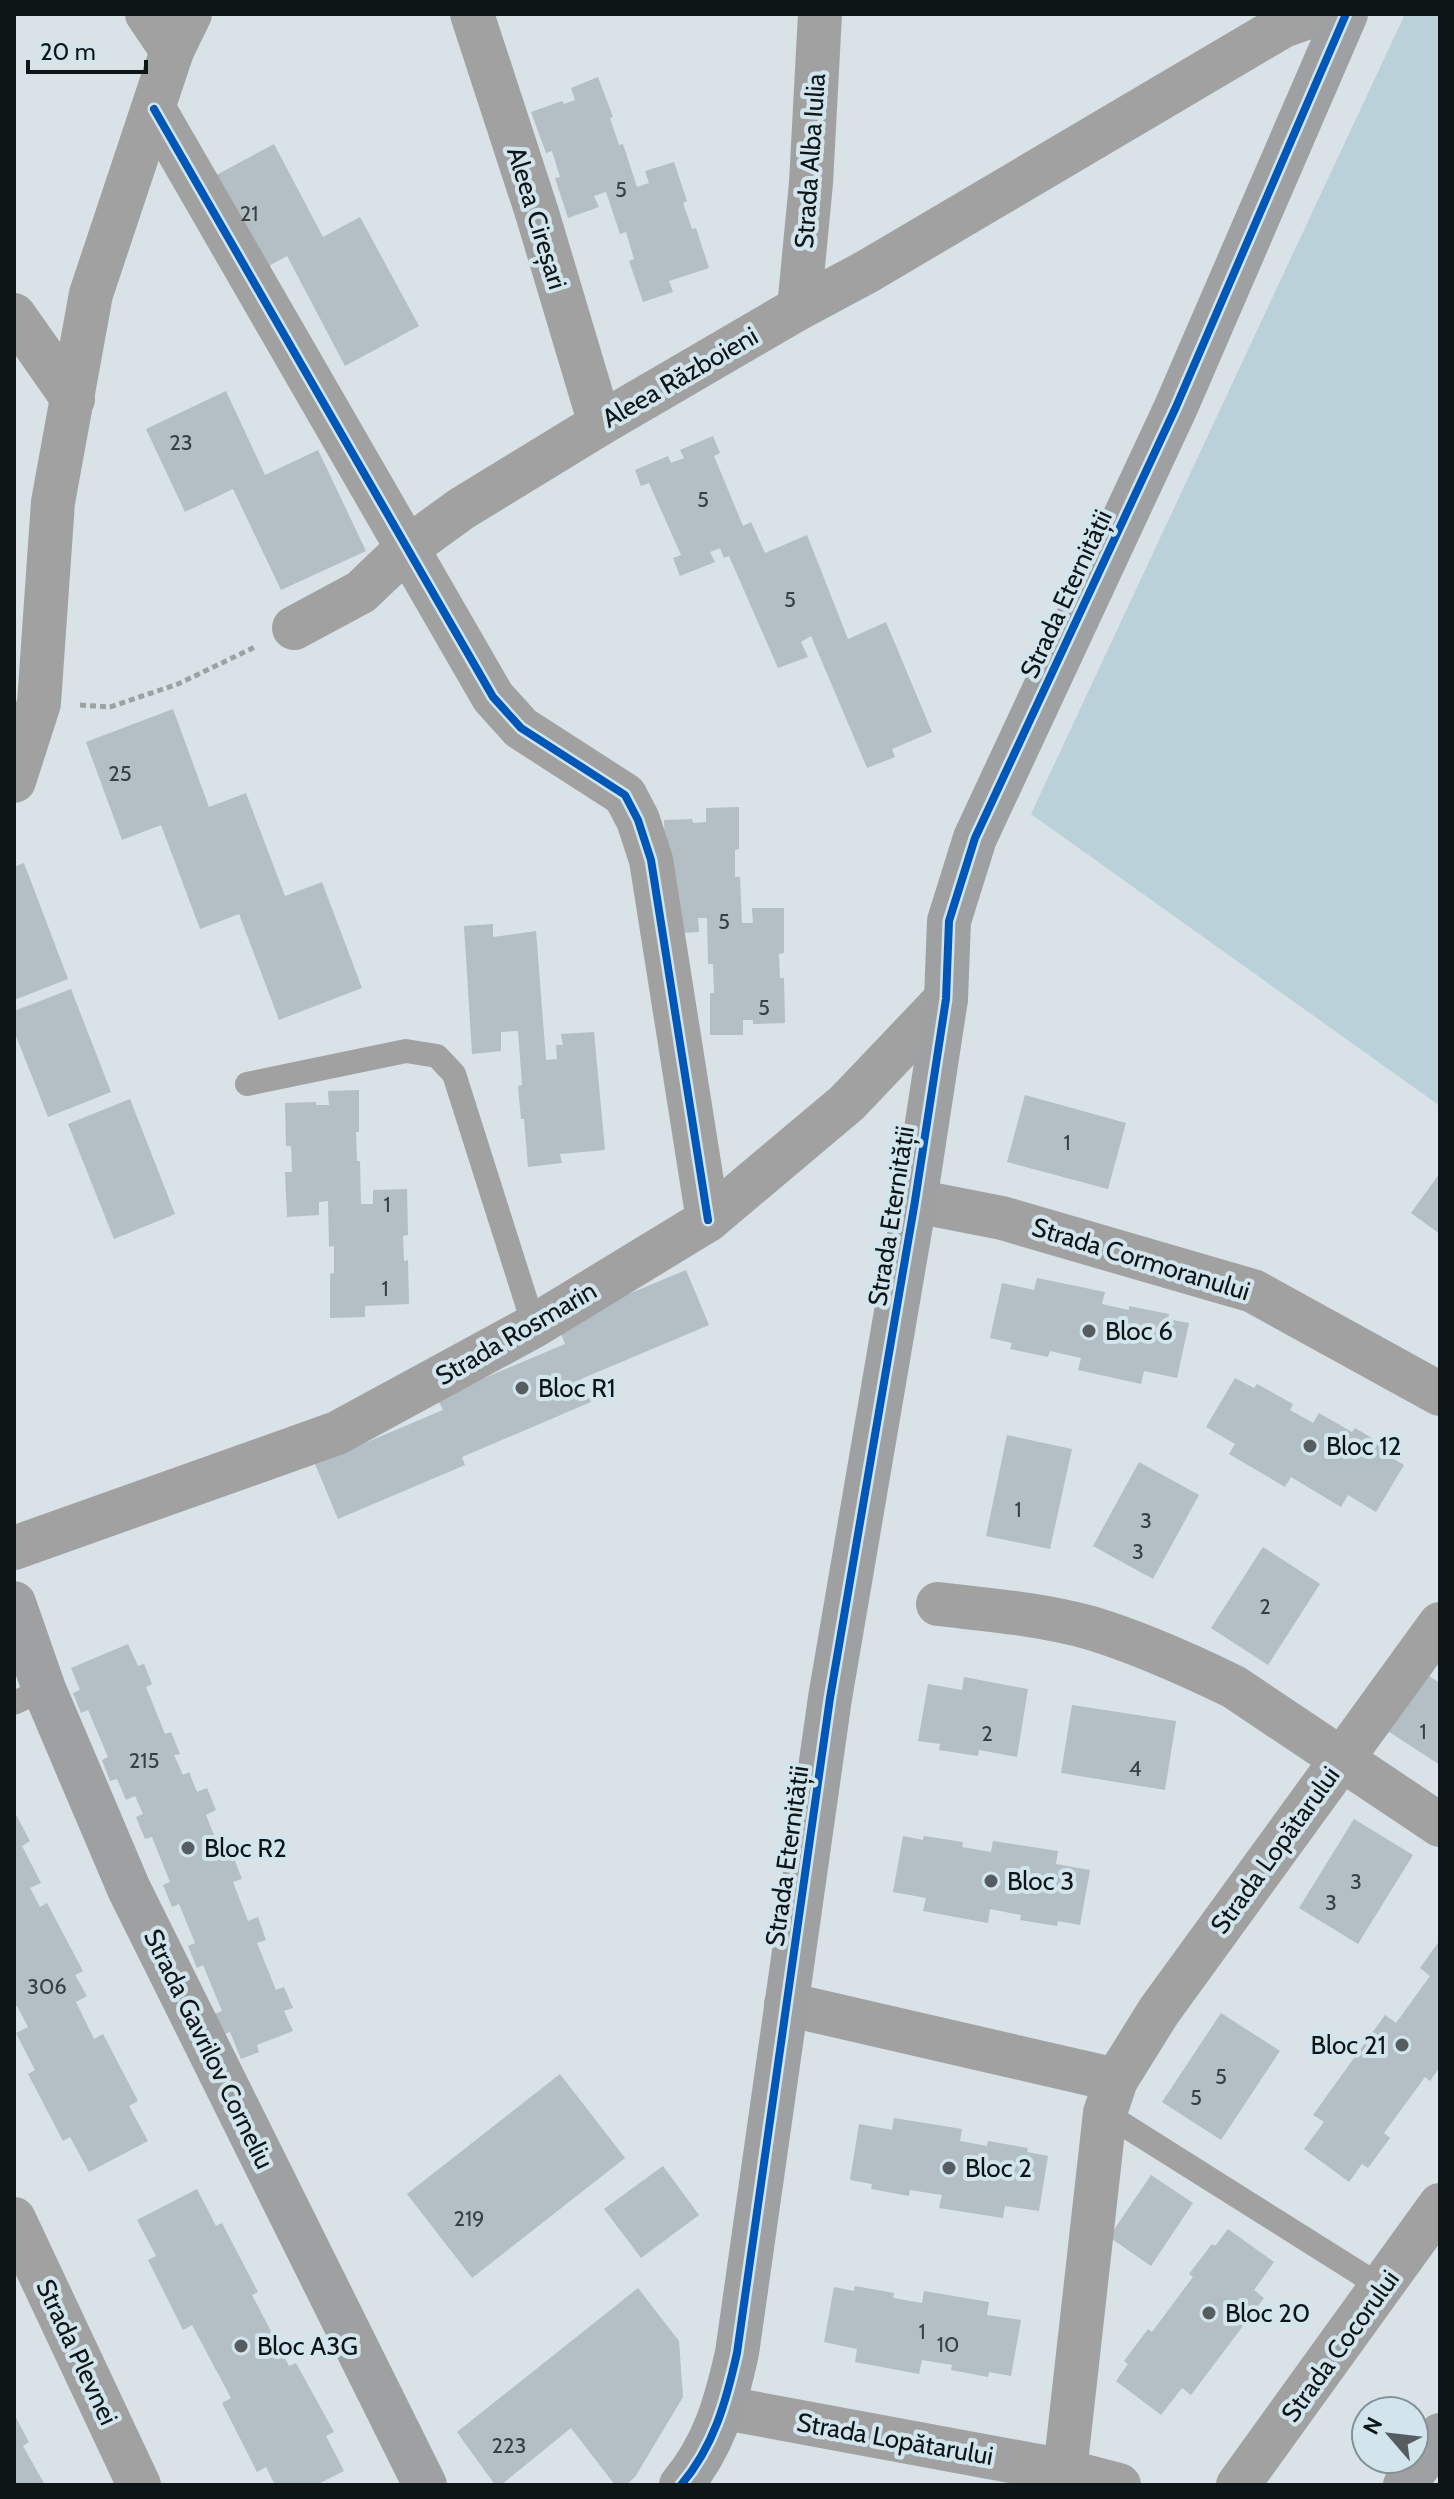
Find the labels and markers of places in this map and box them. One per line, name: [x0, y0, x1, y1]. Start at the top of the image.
place label: Bloc 6: [1105, 1315, 1173, 1347]
marker: Bloc 6: [1080, 1322, 1098, 1340]
place label: Bloc R1: [538, 1372, 615, 1404]
marker: Bloc R1: [513, 1379, 531, 1397]
place label: Bloc 12: [1326, 1430, 1401, 1462]
marker: Bloc 12: [1301, 1437, 1319, 1455]
place label: Bloc R2: [204, 1832, 287, 1864]
marker: Bloc R2: [179, 1839, 197, 1857]
place label: Bloc 3: [1007, 1865, 1074, 1897]
marker: Bloc 3: [982, 1872, 1000, 1890]
place label: Bloc 21: [1311, 2029, 1386, 2061]
marker: Bloc 21: [1393, 2036, 1411, 2054]
place label: Bloc 2: [965, 2152, 1032, 2184]
marker: Bloc 2: [940, 2159, 958, 2177]
place label: Bloc 20: [1225, 2297, 1310, 2329]
marker: Bloc 20: [1200, 2304, 1218, 2322]
place label: Bloc A3G: [257, 2330, 358, 2362]
marker: Bloc A3G: [232, 2337, 250, 2355]

